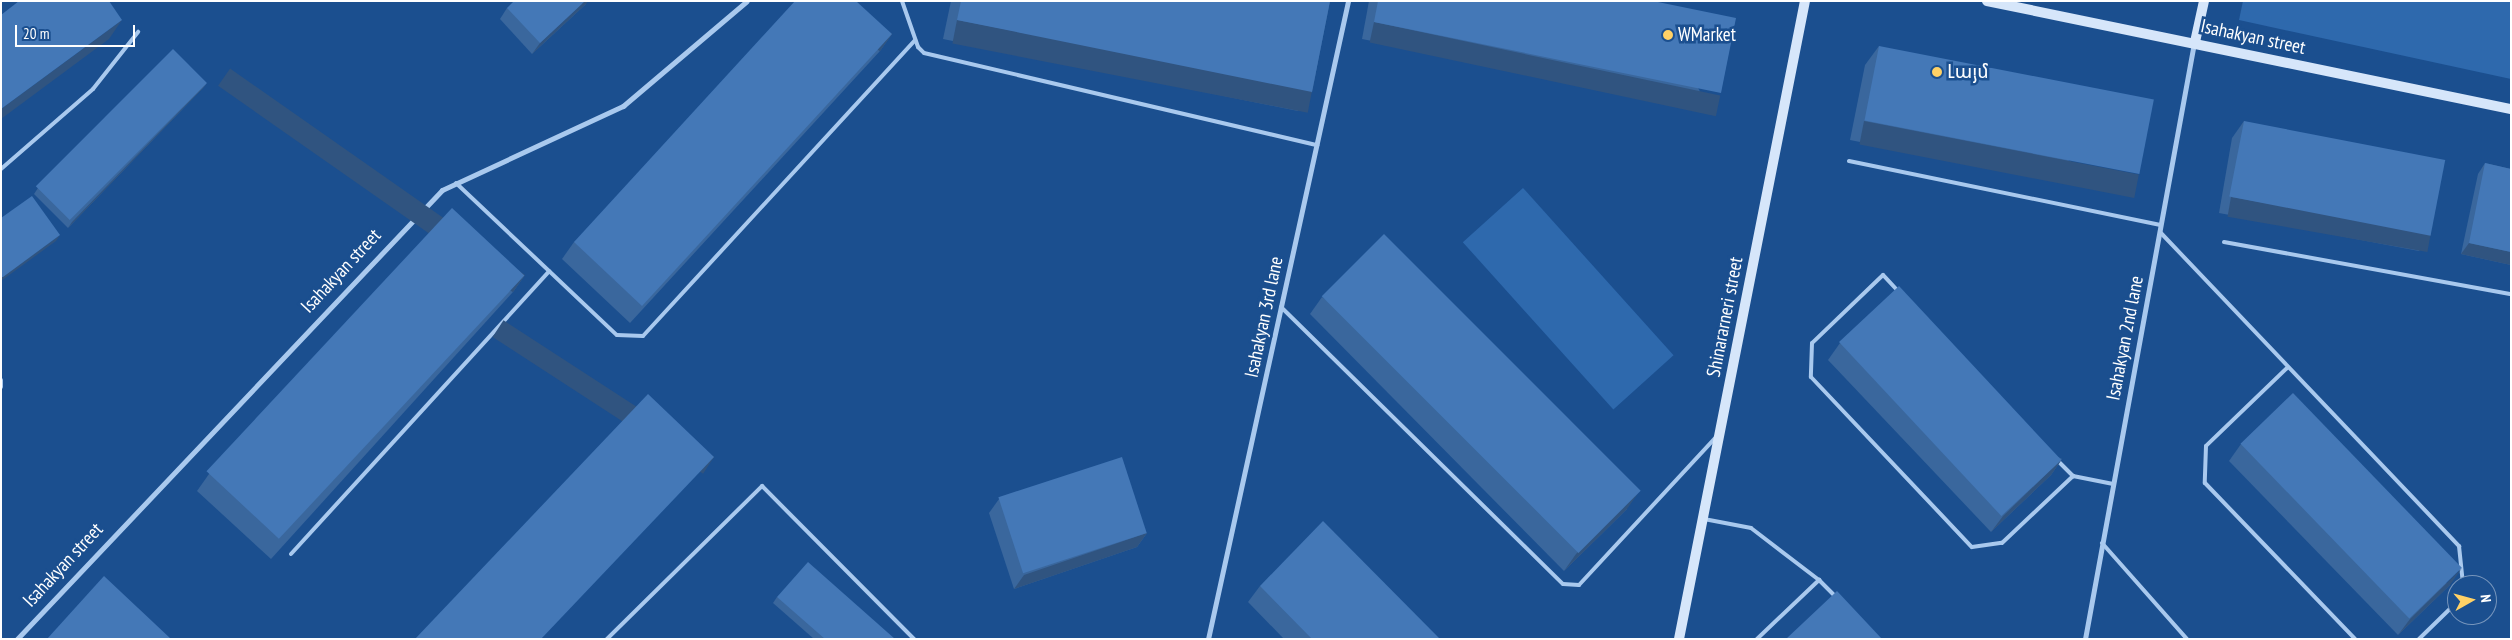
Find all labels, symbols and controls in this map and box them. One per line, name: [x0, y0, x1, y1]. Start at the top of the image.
scale bar: [18, 15, 138, 47]
street label: Isahakyan street: [2199, 15, 2307, 59]
text: 20 m: [23, 24, 49, 43]
place label: WMarket: [1678, 24, 1736, 46]
marker: WMarket: [1662, 29, 1674, 41]
place label: Լայմ: [1947, 61, 1989, 83]
marker: Լայմ: [1931, 66, 1943, 78]
street label: Isahakyan street: [296, 224, 386, 318]
street label: Isahakyan 3rd lane: [1240, 254, 1288, 380]
street label: Shinararneri street: [1702, 255, 1748, 379]
street label: Isahakyan 2nd lane: [2102, 274, 2148, 402]
street label: Isahakyan street: [18, 518, 108, 612]
north arrow: [2447, 575, 2497, 625]
text: N: [2477, 593, 2495, 603]

